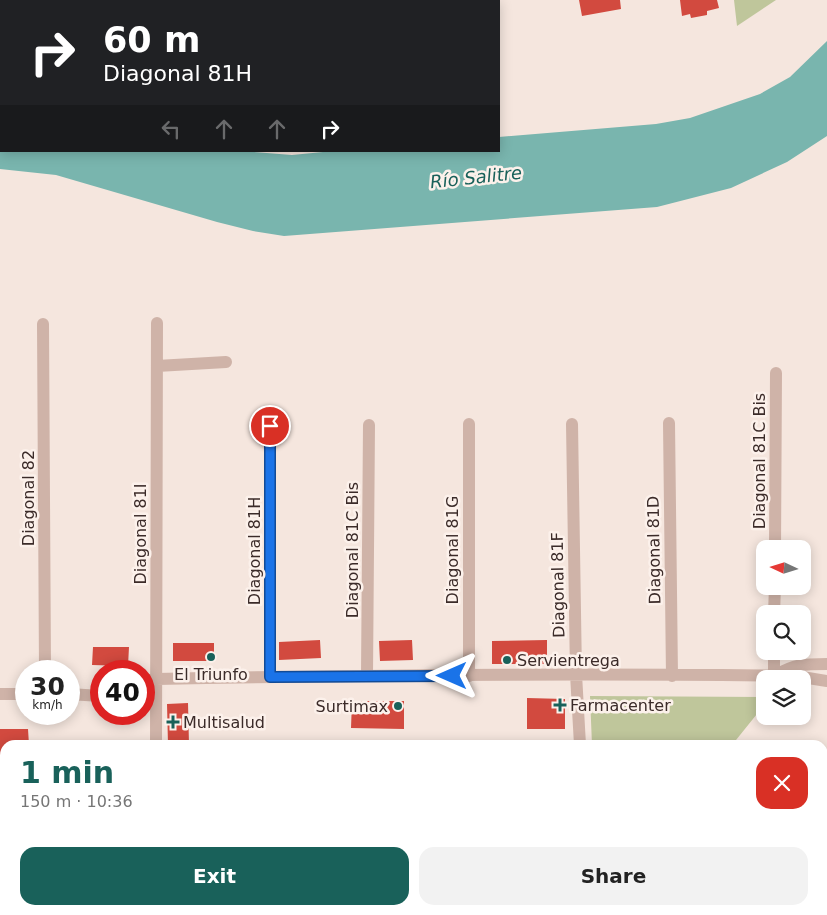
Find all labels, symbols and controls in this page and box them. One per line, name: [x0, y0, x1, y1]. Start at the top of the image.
icon: right: [20, 20, 85, 85]
text: 60 m: [103, 20, 200, 60]
text: Diagonal 81H: [103, 61, 252, 86]
icon: left: [157, 115, 185, 143]
icon: ahead: [210, 115, 238, 143]
icon: ahead: [263, 115, 291, 143]
icon: right: [316, 115, 344, 143]
water label: Río Salitre: [429, 162, 523, 192]
street label: Diagonal 81C Bis: [750, 393, 769, 529]
pin: [249, 405, 291, 447]
icon: arrive: [256, 412, 284, 440]
street label: Diagonal 82: [19, 450, 38, 546]
street label: Diagonal 81C Bis: [343, 482, 362, 618]
street label: Diagonal 81I: [131, 483, 150, 585]
street label: Diagonal 81G: [443, 496, 462, 604]
street label: Diagonal 81D: [644, 496, 664, 604]
street label: Diagonal 81H: [245, 497, 264, 605]
street label: Diagonal 81F: [548, 532, 568, 638]
north arrow: [756, 540, 811, 595]
map controls: [756, 540, 811, 725]
button: search: [756, 605, 811, 660]
position arrow: [425, 649, 477, 701]
marker: El Triunfo: [205, 651, 217, 663]
place label: Servientrega: [517, 651, 620, 670]
marker: Servientrega: [501, 654, 513, 666]
speed limit sign: 40: [90, 660, 155, 725]
place label: El Triunfo: [174, 665, 248, 684]
button: layers: [756, 670, 811, 725]
text: 30: [30, 672, 65, 701]
place label: Farmacenter: [570, 696, 671, 715]
place label: Surtimax: [316, 697, 388, 716]
text: km/h: [32, 698, 63, 712]
marker: Farmacenter: [554, 699, 566, 711]
marker: Surtimax: [392, 700, 404, 712]
place label: Multisalud: [183, 713, 265, 732]
marker: Multisalud: [167, 716, 179, 728]
text: 1 min: [20, 755, 114, 790]
button: close: [756, 757, 808, 809]
text: 150 m · 10:36: [20, 792, 133, 811]
button: Exit: [20, 847, 409, 905]
button: Share: [419, 847, 808, 905]

